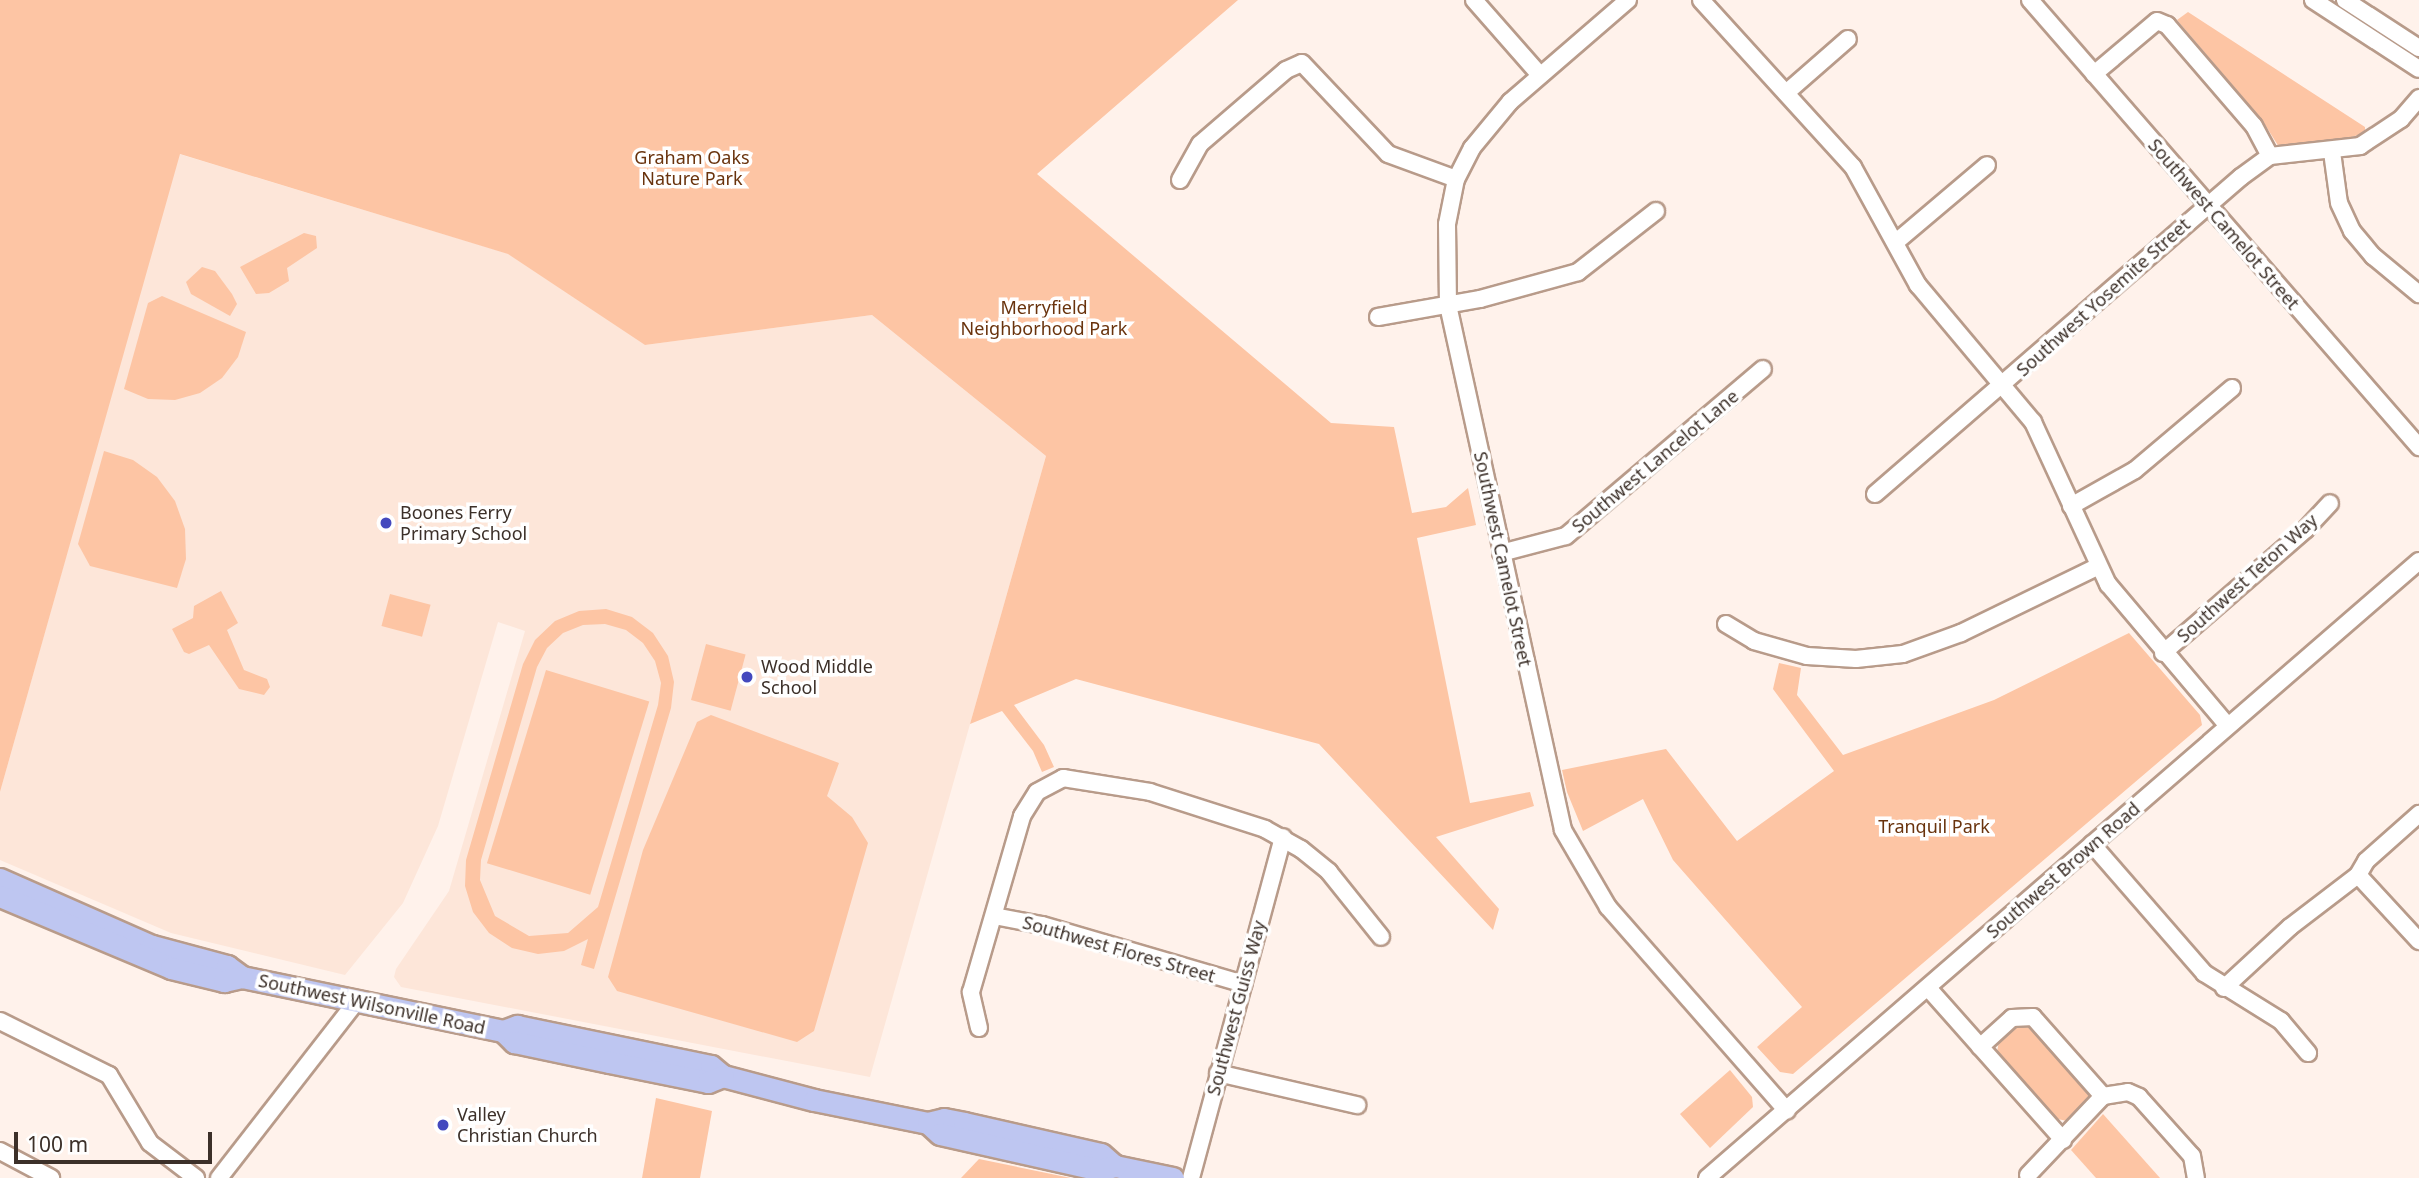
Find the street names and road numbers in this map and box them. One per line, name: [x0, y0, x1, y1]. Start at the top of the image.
street label: Southwest Camelot Street: [2144, 134, 2304, 314]
street label: Southwest Yosemite Street: [2012, 213, 2194, 381]
street label: Southwest Lancelot Lane: [1567, 385, 1743, 537]
street label: Southwest Camelot Street: [1470, 450, 1536, 668]
street label: Southwest Teton Way: [2172, 509, 2322, 647]
street label: Southwest Brown Road: [1982, 798, 2144, 942]
street label: Southwest Flores Street: [1020, 911, 1218, 987]
street label: Southwest Guiss Way: [1202, 918, 1270, 1098]
street label: Southwest Wilsonville Road: [257, 969, 487, 1039]

